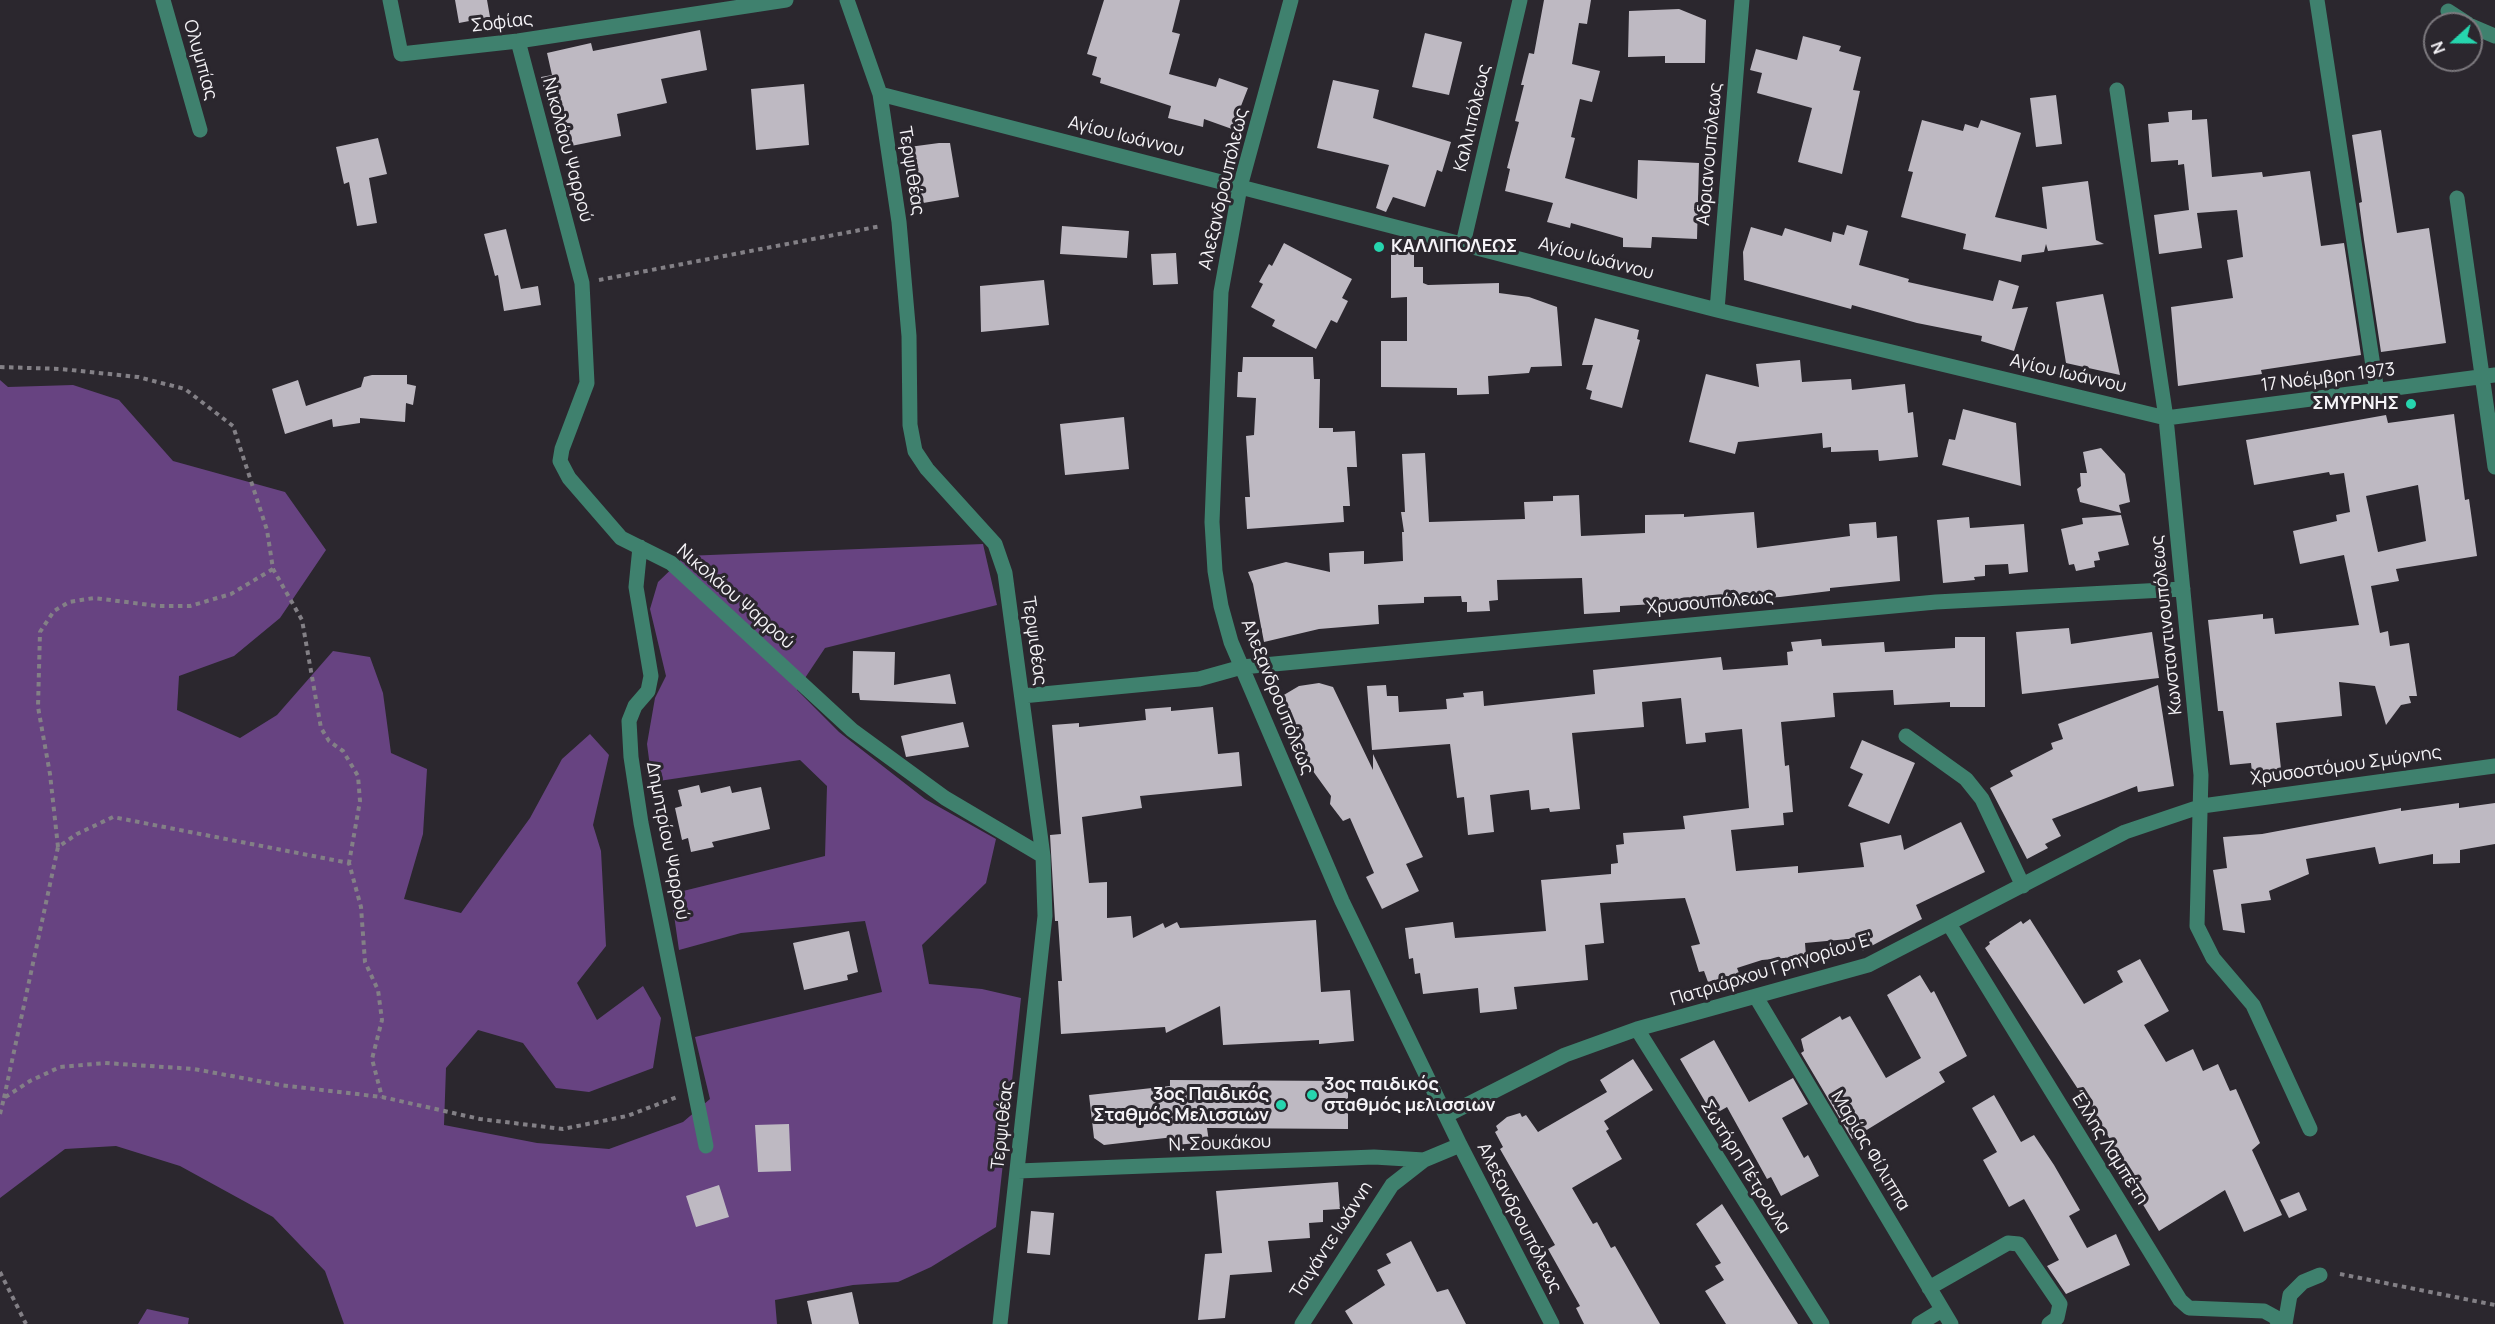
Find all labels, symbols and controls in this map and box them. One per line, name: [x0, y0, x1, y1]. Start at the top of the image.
street label: Σοφίας: [470, 8, 534, 38]
north arrow: [2423, 12, 2483, 72]
street label: Ολυμπίας: [178, 17, 222, 103]
text: N: [2426, 38, 2450, 57]
street label: Καλλιπόλεως: [1450, 62, 1496, 174]
street label: Νικολάου Ψαρρού: [537, 75, 597, 225]
street label: Αδριανουπόλεως: [1693, 82, 1727, 226]
street label: Αλεξανδρουπόλεως: [1195, 106, 1253, 272]
street label: Αγίου Ιωάννου: [1066, 112, 1186, 162]
street label: Τερψιθέας: [893, 125, 929, 217]
street label: Αγίου Ιωάννου: [1536, 233, 1656, 285]
place label: ΚΑΛΛΙΠΟΛΕΩΣ: [1391, 236, 1517, 258]
marker: ΚΑΛΛΙΠΟΛΕΩΣ: [1372, 240, 1386, 254]
street label: Αγίου Ιωάννου: [2008, 350, 2128, 398]
street label: 17 Νοέμβρη 1973: [2260, 359, 2396, 397]
place label: ΣΜΥΡΝΗΣ: [2312, 393, 2399, 415]
marker: ΣΜΥΡΝΗΣ: [2404, 397, 2418, 411]
street label: Κωνσταντινουπόλεως: [2147, 534, 2187, 716]
street label: Νικολάου Ψαρρού: [672, 540, 798, 654]
street label: Χρυσουπόλεως: [1645, 587, 1775, 619]
street label: Τερψιθέας: [1017, 595, 1051, 687]
street label: Αλεξανδρουπόλεως: [1236, 616, 1318, 778]
street label: Χρυσοστόμου Σμύρνης: [2249, 742, 2443, 790]
street label: Δημητρίου Ψαρρού: [641, 760, 693, 922]
street label: Πατριάρχου Γρηγορίου Ε': [1668, 929, 1876, 1011]
place label: 3ος παιδικός σταθμός μελισσιων: [1324, 1074, 1496, 1116]
street label: Τερψιθέας: [988, 1079, 1018, 1171]
place label: 3ος Παιδικός Σταθμός Μελισσιων: [1093, 1084, 1269, 1126]
street label: Μαρίας Φίλιππα: [1826, 1087, 1914, 1215]
street label: Έλλης Λαμπέτη: [2066, 1087, 2152, 1209]
marker: 3ος παιδικός σταθμός μελισσιων: [1305, 1088, 1319, 1102]
street label: Σωτήρη Πέτρουλα: [1695, 1096, 1795, 1238]
marker: 3ος Παιδικός Σταθμός Μελισσιων: [1274, 1098, 1288, 1112]
street label: Ν. Σουκάκου: [1168, 1131, 1272, 1157]
street label: Αλεξανδρουπόλεως: [1472, 1139, 1566, 1297]
street label: Τσιγάντε Ιωάννη: [1286, 1178, 1378, 1302]

